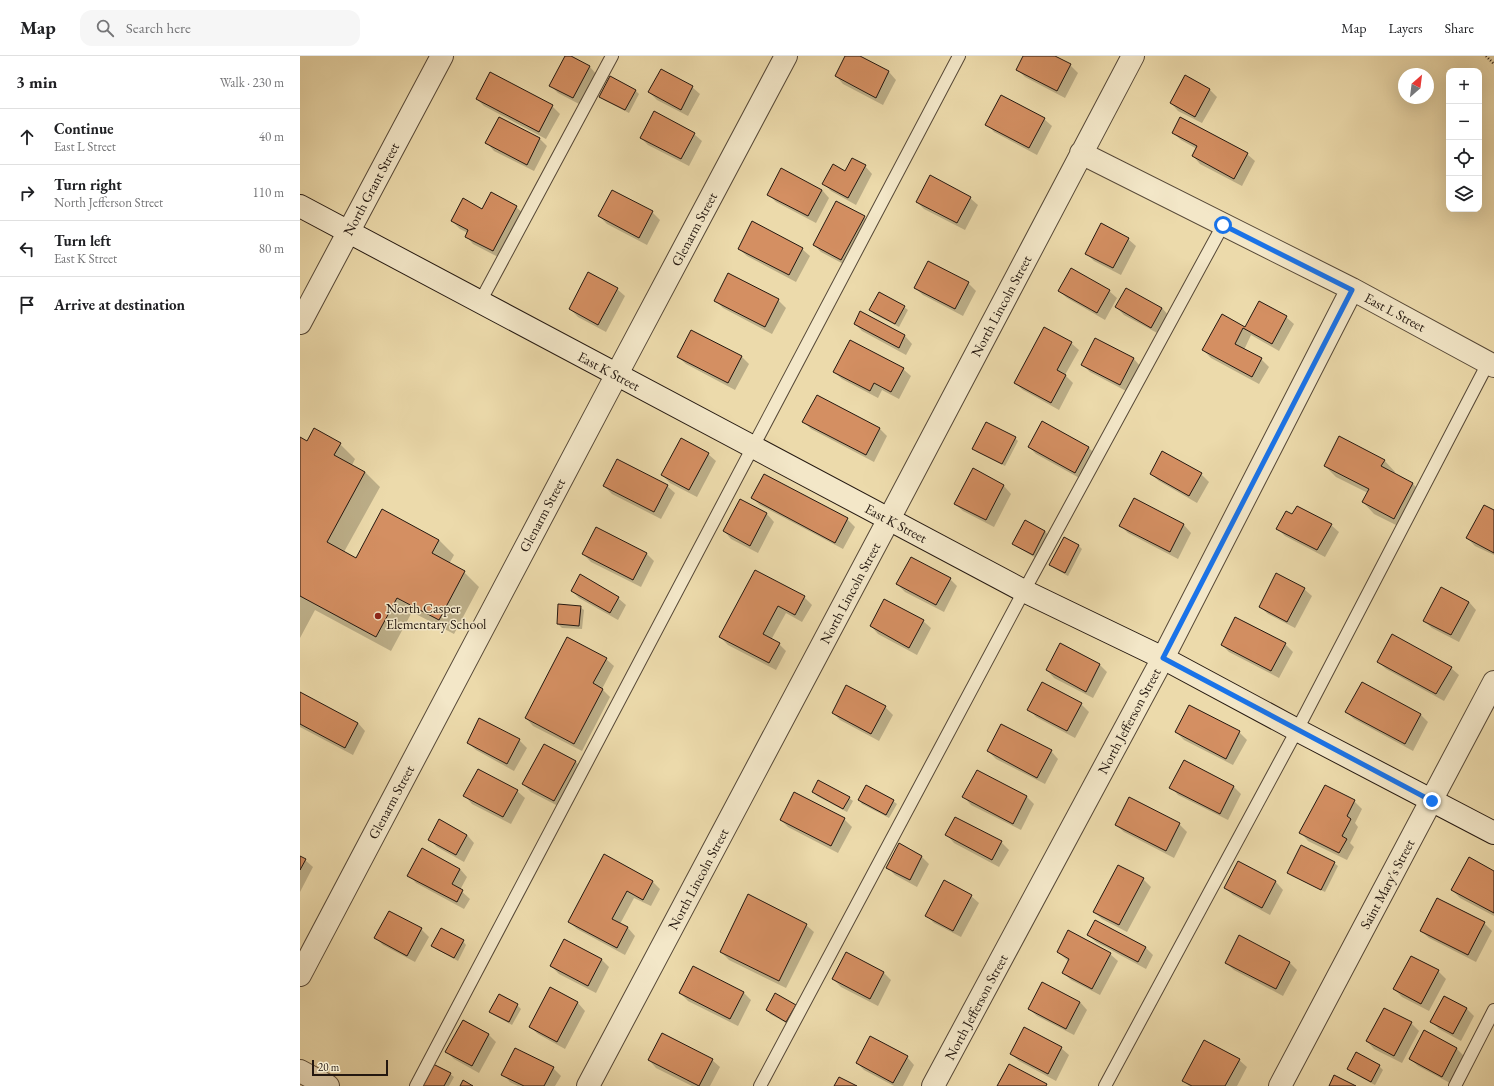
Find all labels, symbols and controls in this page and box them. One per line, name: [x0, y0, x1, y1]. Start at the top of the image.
search box: [80, 10, 360, 46]
text: Map: [20, 15, 56, 40]
icon: search: [94, 17, 116, 39]
text: Search here: [126, 18, 191, 37]
text: Map: [1341, 19, 1366, 37]
text: Layers: [1388, 19, 1423, 37]
text: Share: [1445, 19, 1474, 37]
north arrow: [1398, 68, 1434, 104]
map controls: [1446, 68, 1482, 212]
button: +: [1446, 68, 1482, 104]
text: 3 min: [16, 71, 57, 93]
text: Walk · 230 m: [220, 74, 284, 91]
button: −: [1446, 104, 1482, 140]
text: Continue: [54, 119, 114, 138]
icon: ahead: [16, 126, 38, 148]
text: 40 m: [259, 128, 284, 145]
text: East L Street: [54, 138, 116, 155]
street label: North Grant Street: [339, 139, 403, 239]
button: locate: [1446, 140, 1482, 176]
text: Turn right: [54, 175, 122, 194]
button: layers: [1446, 176, 1482, 212]
icon: right: [16, 182, 38, 204]
text: 110 m: [253, 184, 284, 201]
street label: Glenarm Street: [667, 188, 721, 269]
text: North Jefferson Street: [54, 194, 163, 211]
route start: [1214, 216, 1232, 234]
text: Turn left: [54, 231, 111, 250]
icon: left: [16, 238, 38, 260]
text: 80 m: [259, 240, 284, 257]
text: East K Street: [54, 250, 117, 267]
street label: North Lincoln Street: [967, 252, 1036, 360]
street label: East L Street: [1361, 288, 1429, 336]
icon: arrive: [16, 294, 38, 316]
text: Arrive at destination: [54, 295, 185, 314]
street label: East K Street: [575, 347, 644, 395]
street label: Glenarm Street: [515, 474, 569, 555]
street label: East K Street: [862, 499, 931, 547]
street label: North Lincoln Street: [816, 539, 885, 647]
place label: North Casper Elementary School: [386, 599, 487, 633]
marker: North Casper Elementary School: [373, 611, 383, 621]
street label: North Jefferson Street: [1093, 664, 1165, 777]
street label: Glenarm Street: [364, 761, 418, 842]
route end: [1423, 792, 1441, 810]
street label: North Lincoln Street: [664, 825, 733, 933]
street label: Saint Mary's Street: [1356, 835, 1419, 932]
street label: North Jefferson Street: [940, 950, 1012, 1063]
scale bar: [312, 1058, 388, 1077]
text: 20 m: [318, 1060, 339, 1074]

